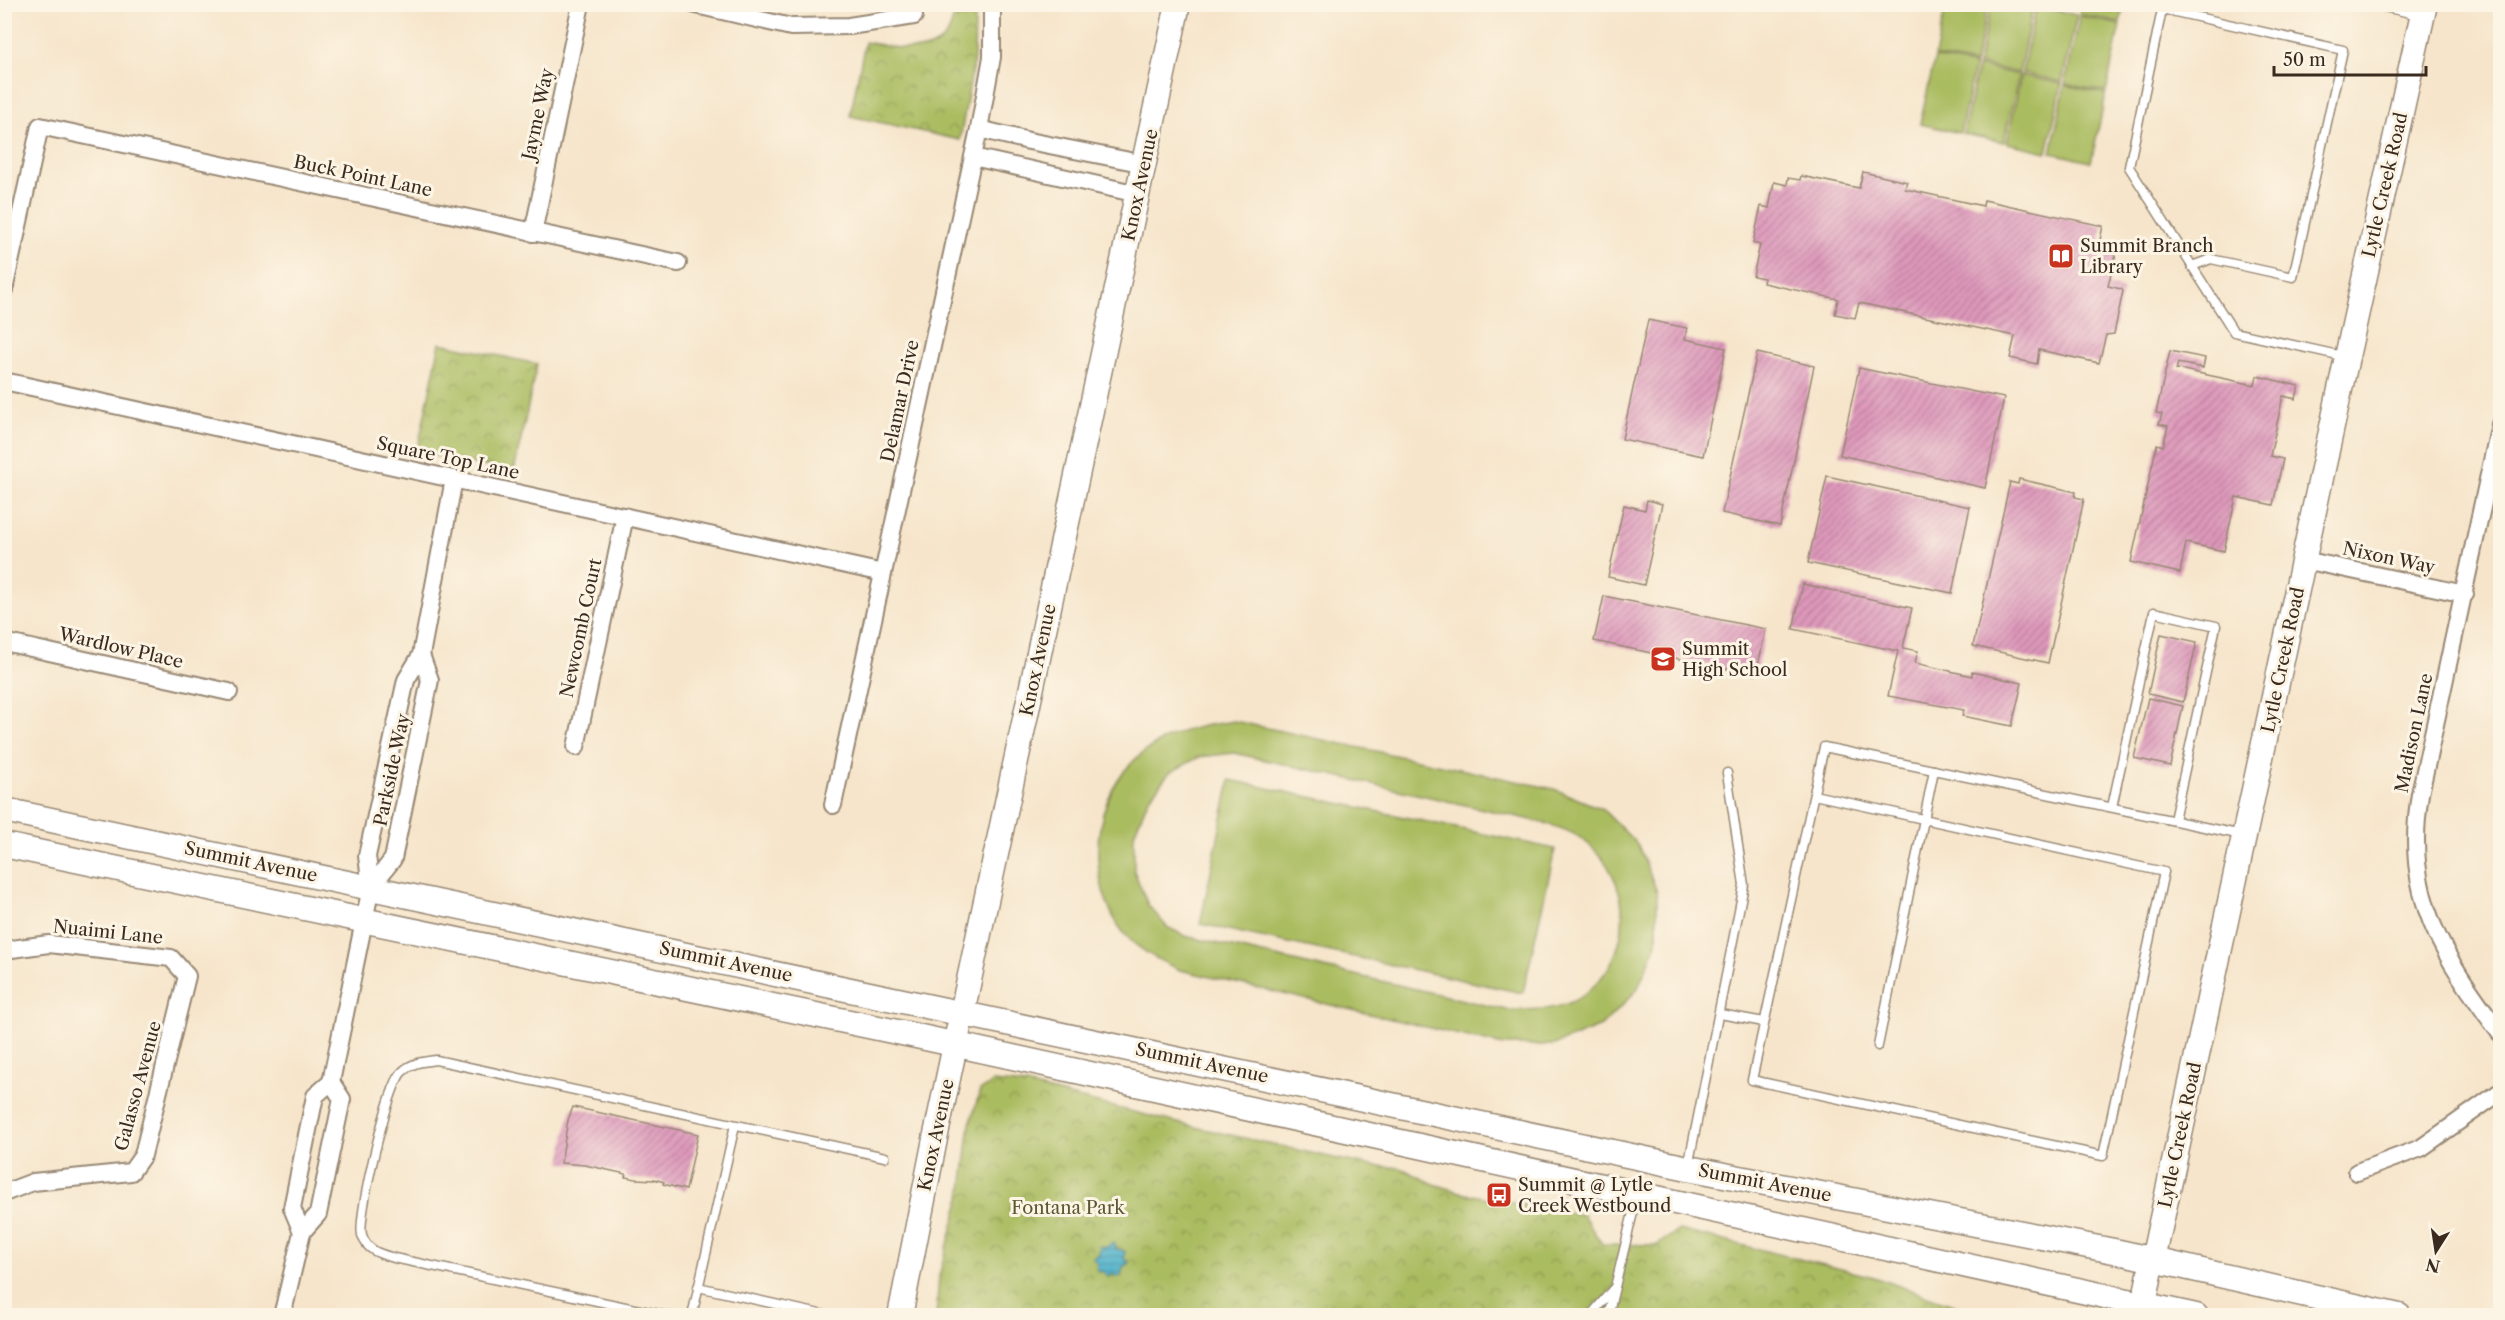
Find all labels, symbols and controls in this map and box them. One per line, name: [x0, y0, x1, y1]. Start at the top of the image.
scale bar: [2274, 39, 2426, 77]
text: 50 m: [2283, 49, 2326, 71]
street label: Jayme Way: [517, 65, 559, 165]
street label: Lytle Creek Road: [2358, 110, 2412, 260]
street label: Knox Avenue: [1117, 127, 1163, 243]
street label: Buck Point Lane: [292, 151, 434, 201]
place label: Summit Branch Library: [2080, 235, 2214, 278]
library icon: Summit Branch Library: [2046, 241, 2076, 271]
street label: Delamar Drive: [876, 338, 924, 464]
street label: Square Top Lane: [375, 432, 521, 484]
street label: Nixon Way: [2341, 537, 2438, 579]
street label: Newcomb Court: [556, 556, 607, 699]
street label: Lytle Creek Road: [2257, 585, 2309, 735]
street label: Knox Avenue: [1015, 602, 1061, 718]
street label: Wardlow Place: [56, 623, 185, 673]
place label: Summit High School: [1682, 638, 1787, 681]
school or university icon: Summit High School: [1648, 644, 1678, 674]
street label: Madison Lane: [2391, 671, 2437, 795]
street label: Parkside Way: [369, 711, 415, 828]
street label: Summit Avenue: [183, 837, 319, 887]
street label: Nuaimi Lane: [52, 915, 164, 949]
street label: Summit Avenue: [658, 937, 794, 987]
street label: Galasso Avenue: [110, 1019, 166, 1153]
street label: Summit Avenue: [1134, 1038, 1270, 1088]
street label: Lytle Creek Road: [2154, 1060, 2206, 1210]
street label: Knox Avenue: [913, 1077, 959, 1193]
street label: Summit Avenue: [1697, 1159, 1833, 1207]
place label: Summit @ Lytle Creek Westbound: [1518, 1174, 1671, 1217]
bus stop icon: Summit @ Lytle Creek Westbound: [1484, 1180, 1514, 1210]
park label: Fontana Park: [1011, 1197, 1126, 1219]
north arrow: [2406, 1221, 2466, 1281]
text: N: [2424, 1254, 2442, 1277]

